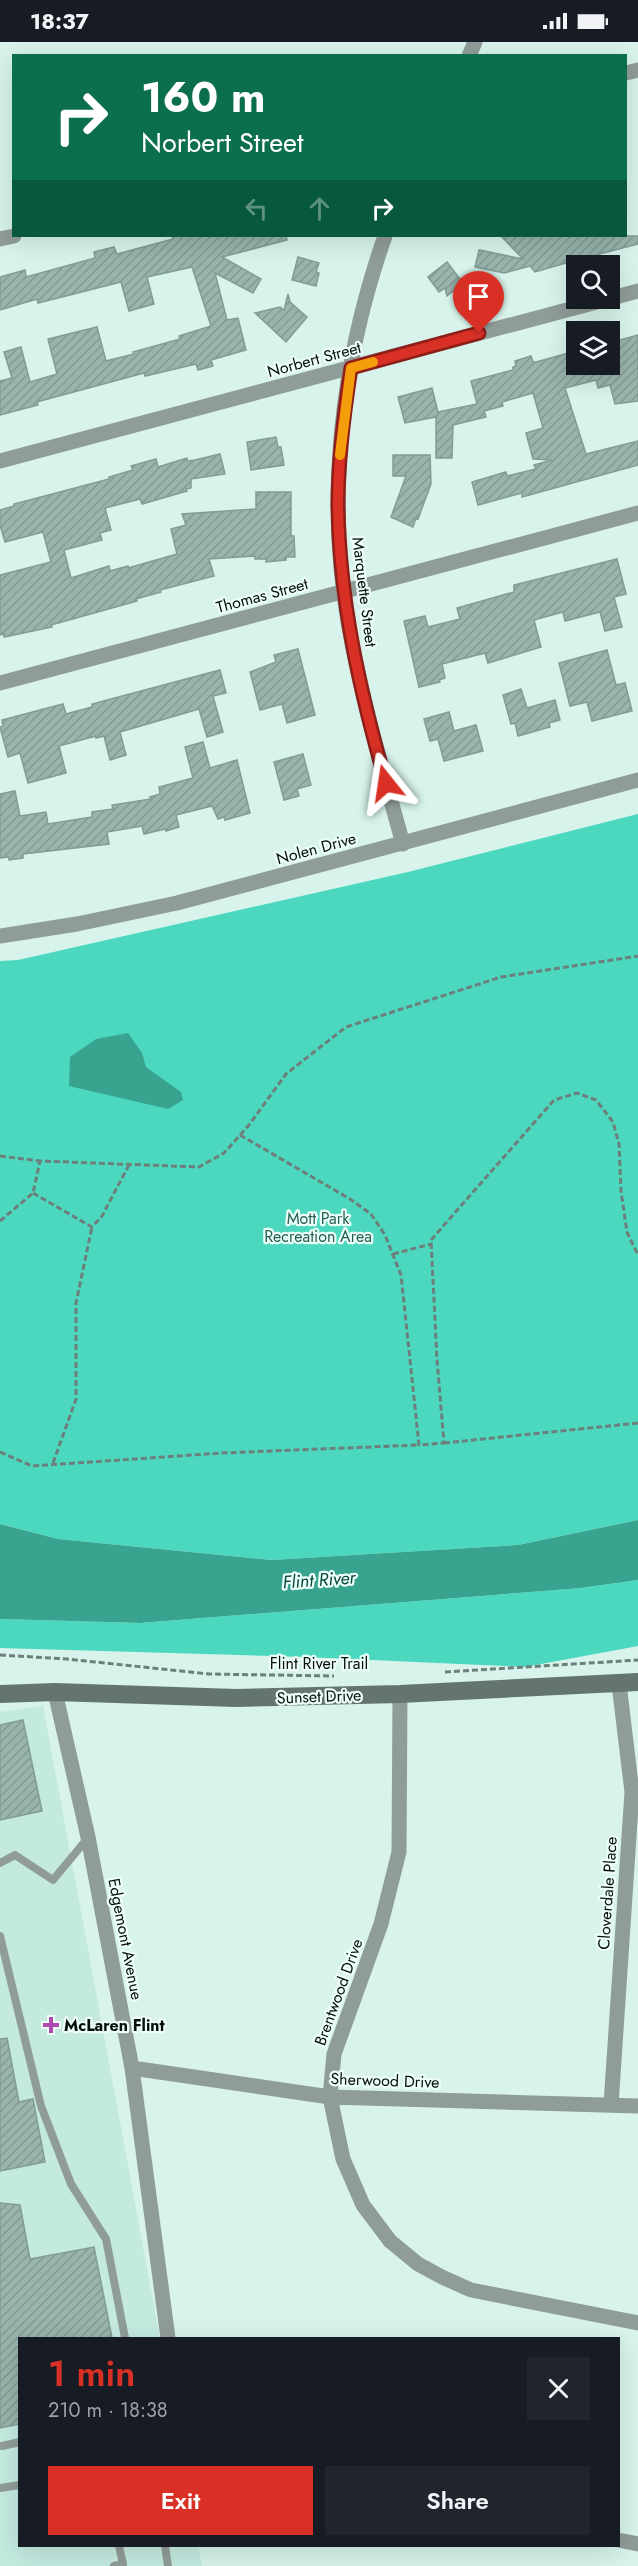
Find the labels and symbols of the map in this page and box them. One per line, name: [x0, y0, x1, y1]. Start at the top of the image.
pin: [453, 271, 504, 333]
street label: Norbert Street: [265, 336, 364, 383]
street label: Marquette Street: [346, 536, 383, 648]
street label: Thomas Street: [214, 572, 311, 619]
position arrow: [354, 751, 418, 815]
street label: Nolen Drive: [274, 827, 359, 870]
park label: Mott Park Recreation Area: [264, 1207, 372, 1248]
water label: Flint River: [282, 1564, 357, 1596]
street label: Flint River Trail: [270, 1652, 368, 1675]
street label: Sunset Drive: [276, 1684, 362, 1709]
street label: Cloverdale Place: [592, 1836, 623, 1950]
street label: Edgemont Avenue: [102, 1876, 149, 2002]
street label: Brentwood Drive: [308, 1935, 368, 2049]
place label: McLaren Flint: [64, 2014, 166, 2037]
marker: McLaren Flint: [42, 2016, 60, 2034]
street label: Sherwood Drive: [330, 2067, 440, 2094]

